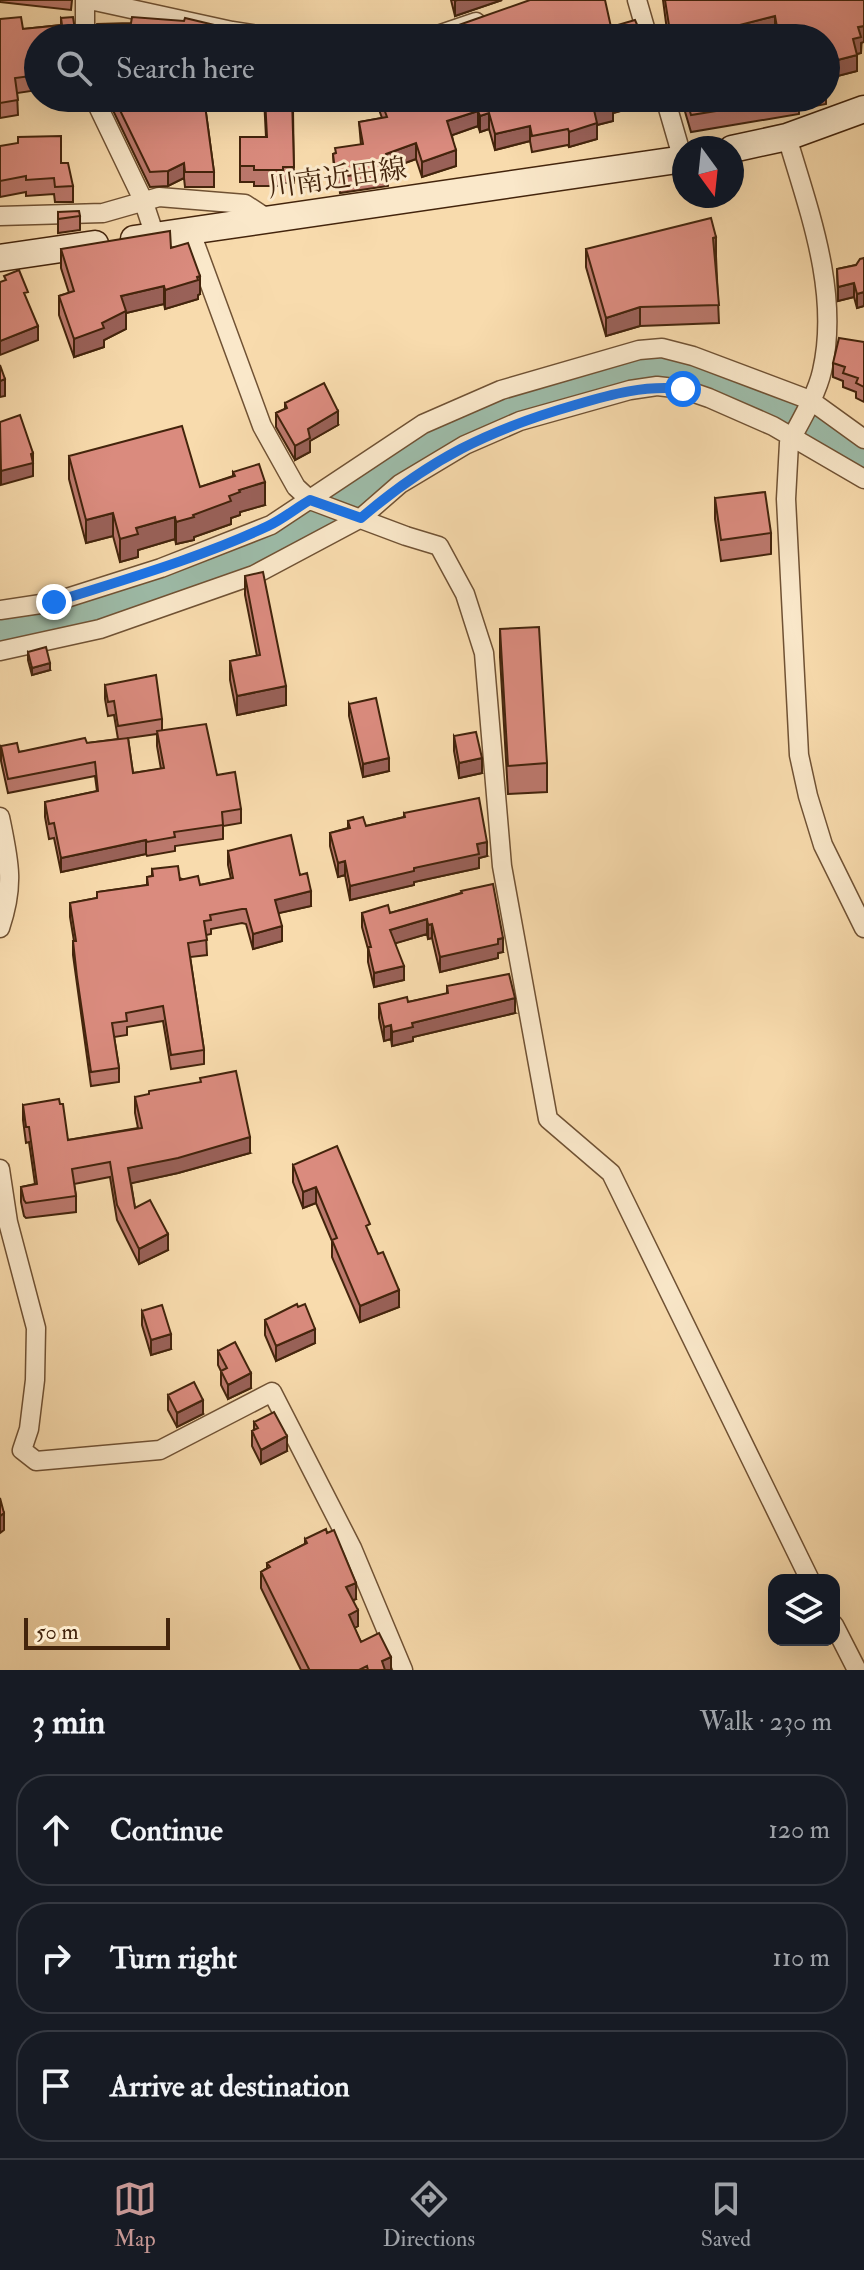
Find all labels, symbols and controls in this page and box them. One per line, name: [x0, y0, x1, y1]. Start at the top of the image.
search box: [24, 24, 840, 112]
icon: search: [52, 46, 96, 90]
text: Search here: [116, 50, 255, 87]
north arrow: [672, 136, 744, 208]
street label: 川南近田線: [265, 151, 409, 206]
route start: [665, 371, 701, 407]
route end: [36, 584, 72, 620]
map controls: [768, 1574, 840, 1646]
button: layers: [768, 1574, 840, 1646]
scale bar: [24, 1614, 170, 1650]
text: 50 m: [36, 1618, 78, 1646]
text: 3 min: [32, 1701, 105, 1744]
text: Walk · 230 m: [700, 1706, 832, 1738]
icon: ahead: [34, 1808, 78, 1852]
text: Continue: [110, 1812, 223, 1849]
text: 120 m: [769, 1814, 830, 1846]
icon: right: [34, 1936, 78, 1980]
text: Turn right: [110, 1940, 237, 1977]
text: 110 m: [773, 1942, 830, 1974]
icon: arrive: [34, 2064, 78, 2108]
text: Arrive at destination: [110, 2068, 350, 2105]
tab: Map: [113, 2177, 157, 2253]
tab: Directions: [383, 2177, 475, 2253]
tab: Saved: [701, 2177, 751, 2253]

